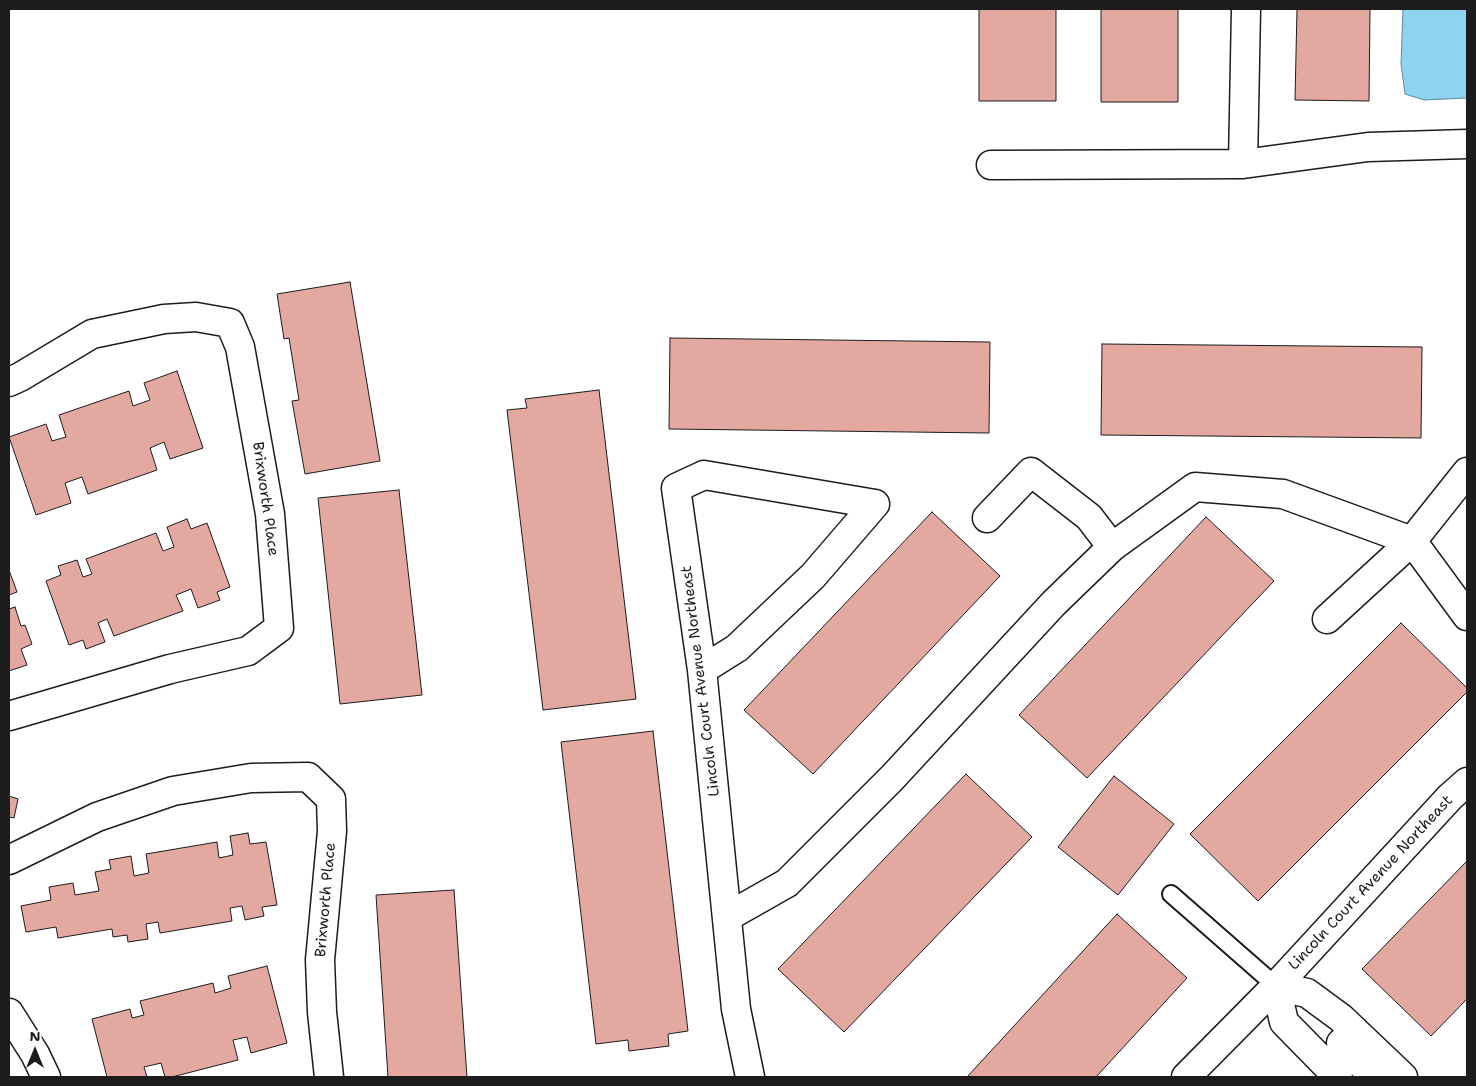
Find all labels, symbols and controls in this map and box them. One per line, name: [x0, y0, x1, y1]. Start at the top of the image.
street label: Brixworth Place: [248, 441, 282, 557]
street label: Lincoln Court Avenue Northeast: [678, 565, 724, 797]
street label: Lincoln Court Avenue Northeast: [1285, 792, 1457, 974]
street label: Brixworth Place: [312, 842, 340, 958]
north arrow: [10, 1026, 60, 1076]
text: N: [29, 1027, 41, 1045]

